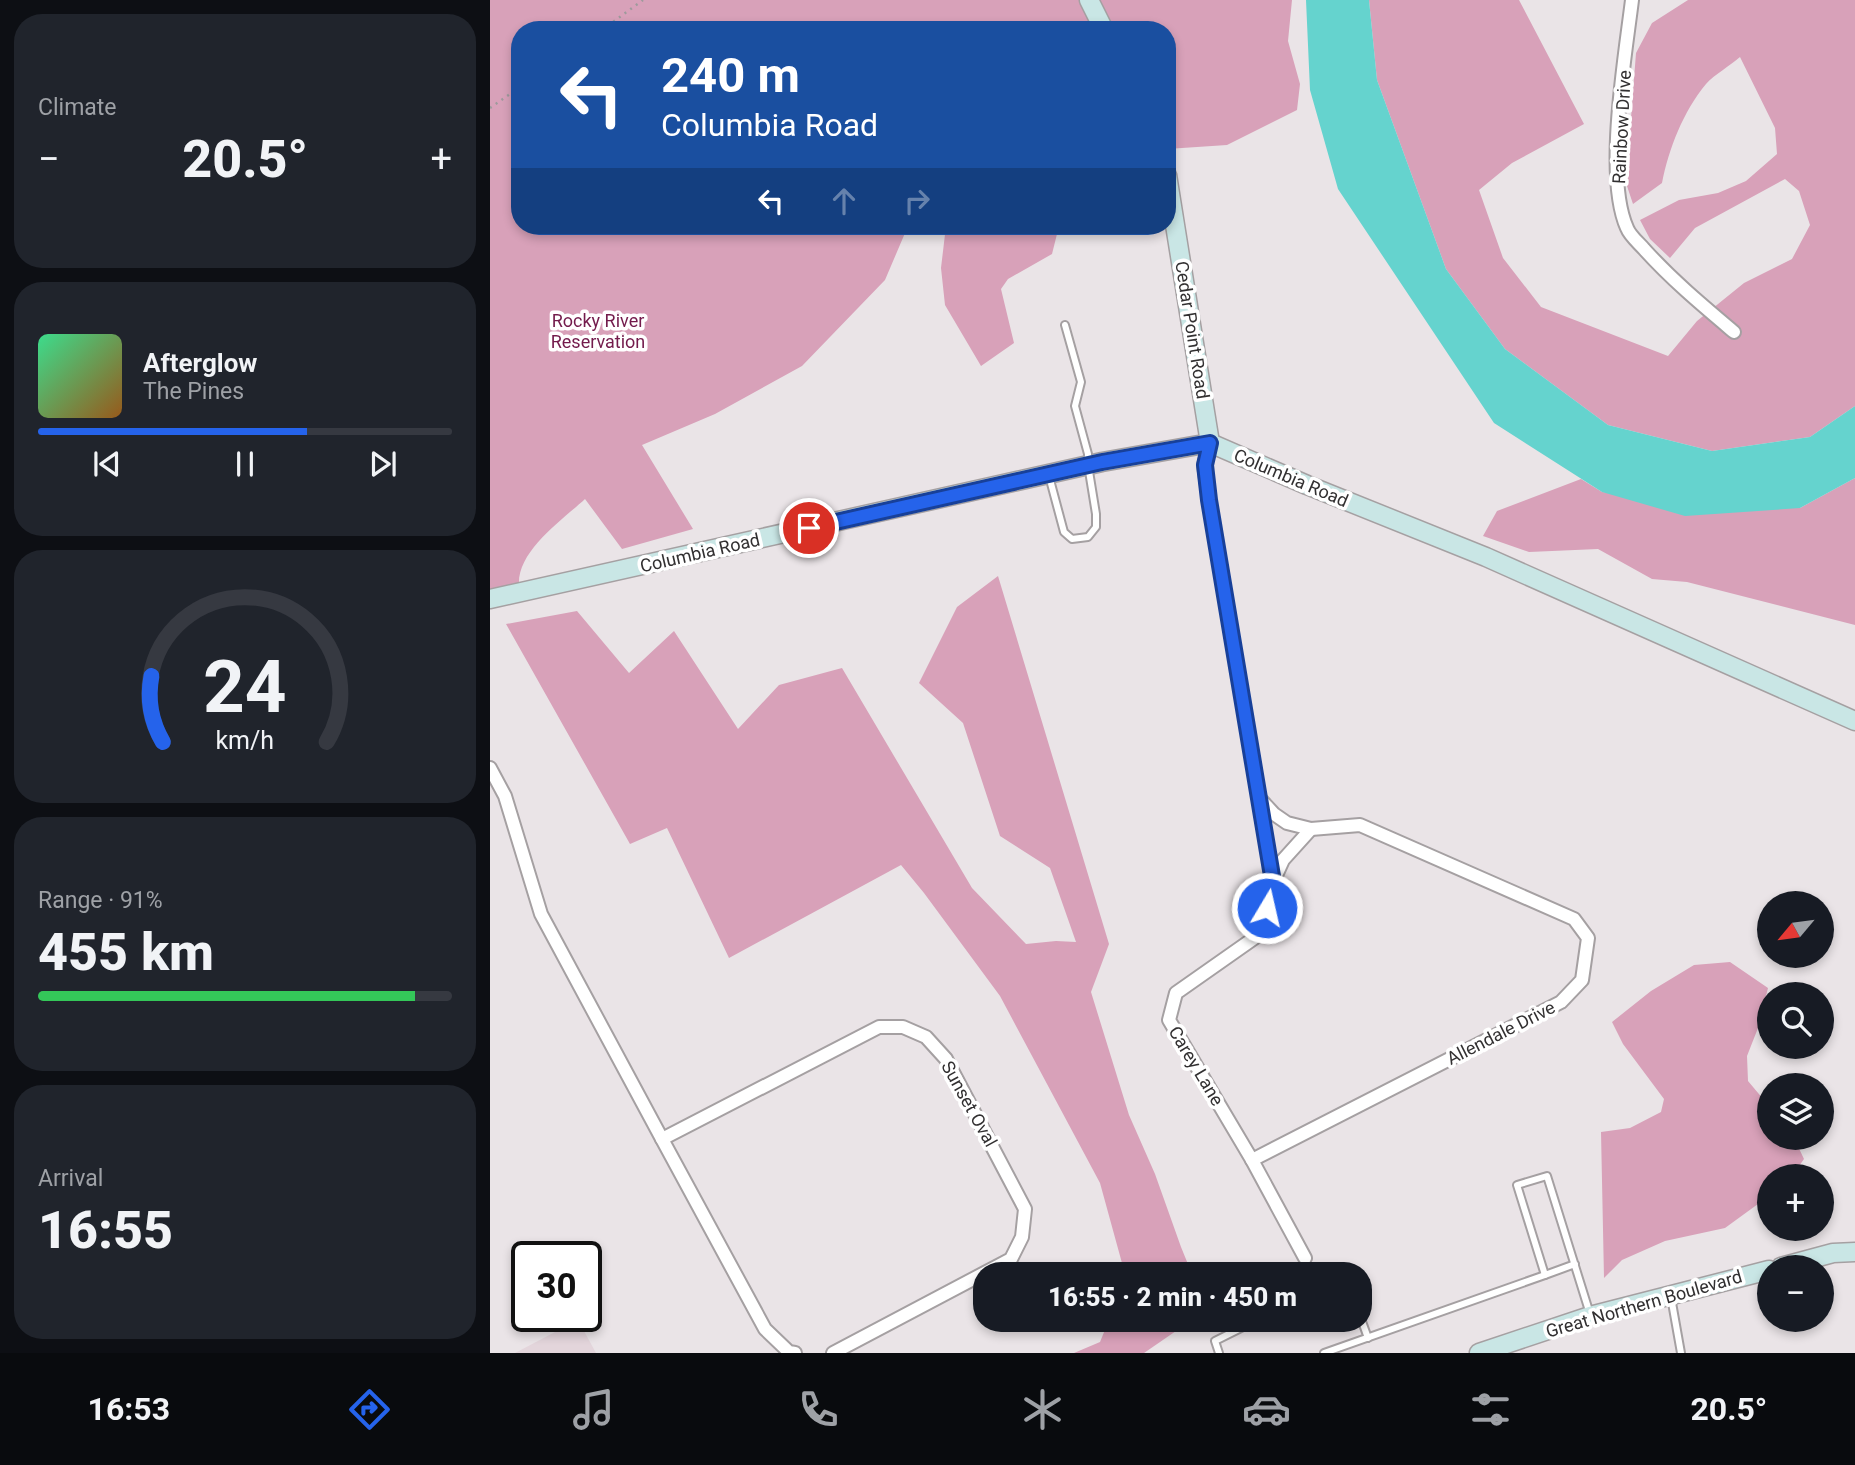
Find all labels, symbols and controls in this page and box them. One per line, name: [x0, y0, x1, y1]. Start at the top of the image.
text: 240 m: [661, 47, 800, 104]
icon: left: [546, 49, 637, 140]
street label: Rainbow Drive: [1608, 69, 1635, 184]
text: Climate: [38, 94, 117, 121]
text: Columbia Road: [661, 106, 878, 144]
text: 20.5°: [182, 129, 308, 190]
text: −: [38, 137, 60, 181]
text: +: [430, 137, 452, 181]
icon: left: [752, 182, 790, 220]
icon: ahead: [825, 182, 863, 220]
icon: right: [898, 182, 936, 220]
street label: Cedar Point Road: [1171, 260, 1214, 400]
park label: Rocky River Reservation: [551, 310, 645, 352]
text: Afterglow: [143, 348, 257, 378]
text: The Pines: [143, 378, 244, 405]
street label: Columbia Road: [1231, 444, 1351, 511]
icon: previous: [88, 445, 126, 483]
icon: pause: [226, 445, 264, 483]
icon: next: [364, 445, 402, 483]
pin: [779, 498, 839, 558]
icon: arrive: [790, 509, 828, 547]
street label: Columbia Road: [638, 529, 762, 576]
text: 24: [203, 645, 287, 731]
text: km/h: [216, 726, 274, 755]
position arrow: [1230, 871, 1304, 945]
text: Range · 91%: [38, 887, 163, 914]
north arrow: [1757, 891, 1834, 968]
map controls: [1757, 891, 1834, 1332]
text: 455 km: [38, 922, 214, 983]
button: search: [1757, 982, 1834, 1059]
street label: Allendale Drive: [1443, 996, 1558, 1069]
street label: Carey Lane: [1165, 1022, 1228, 1109]
street label: Sunset Oval: [937, 1057, 1002, 1150]
button: layers: [1757, 1073, 1834, 1150]
button: +: [1757, 1164, 1834, 1241]
text: Arrival: [38, 1165, 103, 1192]
text: 16:55: [38, 1200, 173, 1261]
speed limit sign: 30: [511, 1241, 602, 1332]
button: −: [1757, 1255, 1834, 1332]
street label: Great Northern Boulevard: [1543, 1265, 1744, 1342]
text: 16:55 · 2 min · 450 m: [1048, 1282, 1297, 1312]
icon: directions: [345, 1385, 394, 1434]
icon: music: [569, 1385, 618, 1434]
icon: phone: [794, 1385, 843, 1434]
icon: climate: [1018, 1385, 1067, 1434]
icon: car: [1242, 1385, 1291, 1434]
icon: filters: [1466, 1385, 1515, 1434]
text: 16:53: [88, 1390, 170, 1428]
text: 20.5°: [1690, 1390, 1767, 1428]

